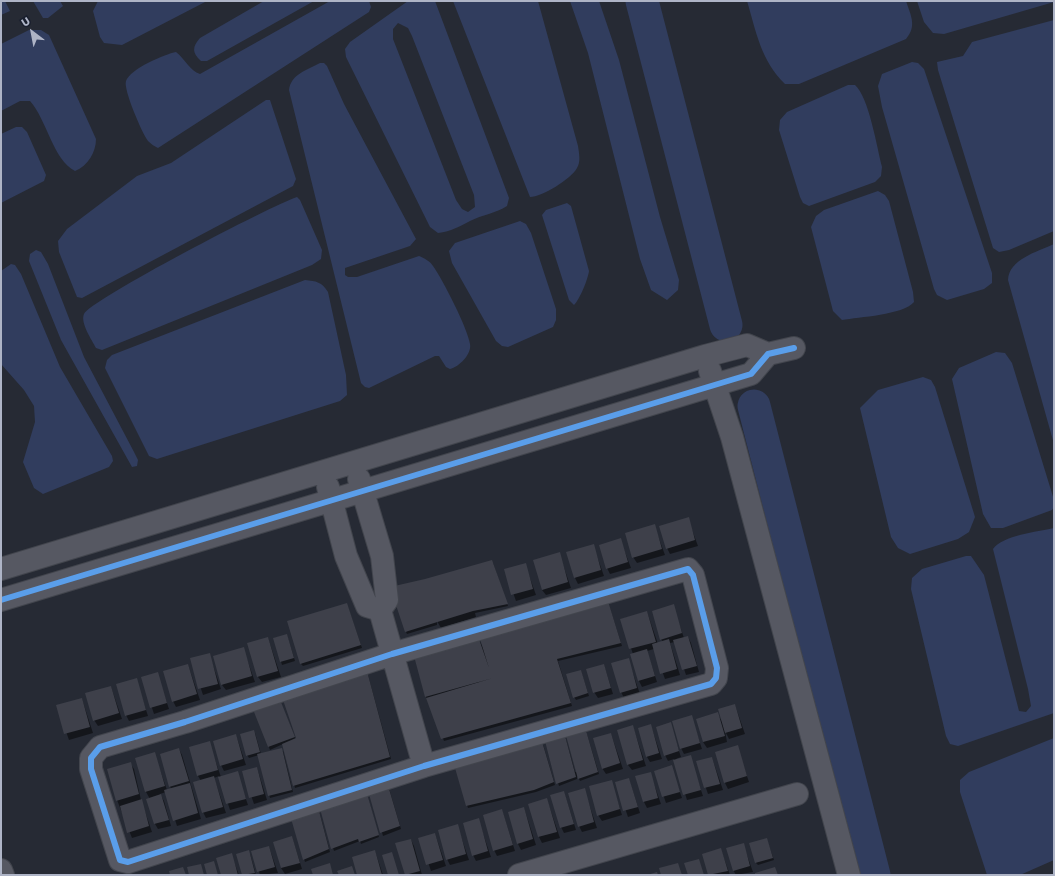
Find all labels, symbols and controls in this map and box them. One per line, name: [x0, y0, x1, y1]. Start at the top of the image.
north arrow: [12, 12, 52, 52]
text: U: [18, 13, 33, 31]

